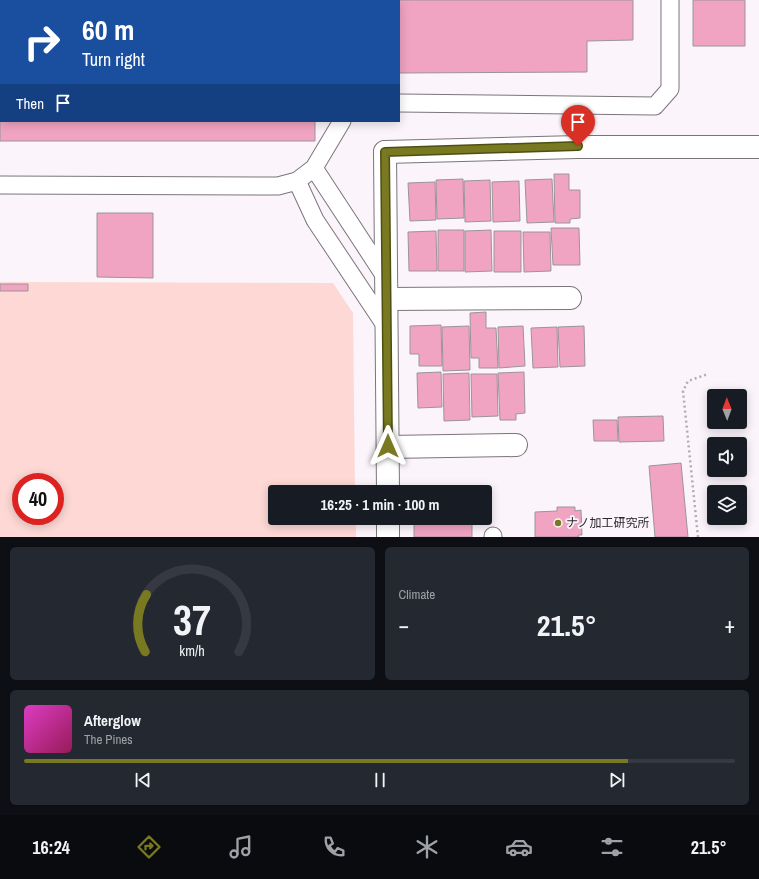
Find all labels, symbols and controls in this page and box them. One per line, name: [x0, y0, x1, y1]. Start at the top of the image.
text: 60 m: [82, 11, 134, 49]
icon: right: [16, 16, 68, 68]
text: Turn right: [82, 47, 145, 72]
icon: arrive: [52, 92, 74, 114]
text: Then: [16, 93, 44, 114]
pin: [561, 105, 595, 146]
icon: arrive: [567, 111, 589, 133]
north arrow: [707, 389, 747, 429]
map controls: [707, 389, 747, 525]
position arrow: [367, 425, 409, 467]
button: sound: [707, 437, 747, 477]
speed limit sign: 40: [12, 473, 64, 525]
button: layers: [707, 485, 747, 525]
text: 16:25 · 1 min · 100 m: [321, 494, 439, 515]
place label: ナノ加工研究所: [566, 515, 649, 531]
marker: ナノ加工研究所: [553, 518, 563, 528]
text: Climate: [399, 586, 435, 603]
text: 37: [173, 591, 211, 647]
text: 21.5°: [537, 605, 597, 645]
text: −: [399, 610, 409, 640]
text: +: [724, 610, 735, 640]
text: km/h: [180, 640, 205, 659]
text: Afterglow: [84, 710, 141, 731]
text: The Pines: [84, 731, 133, 748]
icon: previous: [132, 769, 154, 791]
icon: pause: [369, 769, 391, 791]
icon: next: [606, 769, 628, 791]
icon: directions: [135, 833, 163, 861]
icon: music: [227, 833, 255, 861]
icon: phone: [320, 833, 348, 861]
icon: climate: [413, 833, 441, 861]
icon: car: [505, 833, 533, 861]
icon: filters: [598, 833, 626, 861]
text: 16:24: [32, 835, 70, 860]
text: 21.5°: [691, 835, 727, 860]

